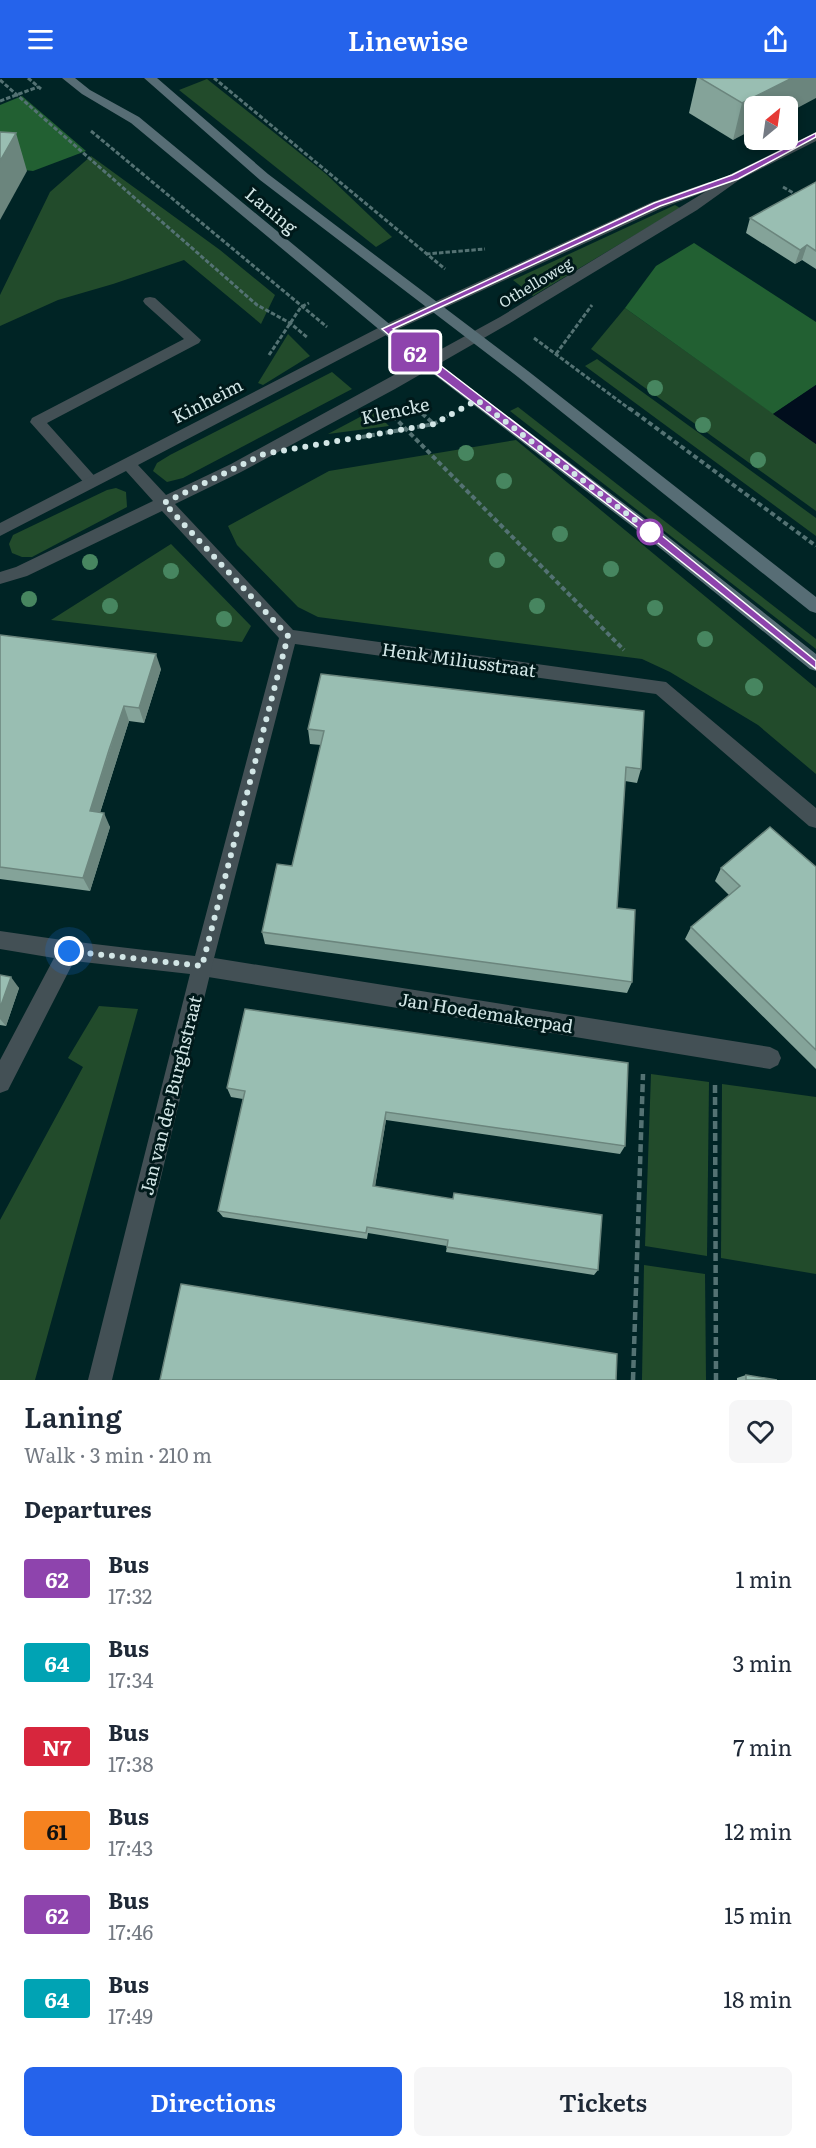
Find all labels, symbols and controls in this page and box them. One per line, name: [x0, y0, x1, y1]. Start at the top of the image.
text: Linewise: [348, 19, 468, 59]
icon: menu: [24, 23, 57, 56]
icon: share: [759, 23, 792, 56]
north arrow: [744, 96, 798, 150]
map controls: [744, 96, 798, 150]
street label: Laning: [240, 180, 305, 241]
street label: Othelloweg: [494, 251, 577, 313]
line badge: 62: [388, 332, 442, 372]
text: 62: [403, 337, 427, 368]
street label: Kinheim: [167, 371, 247, 429]
street label: Klencke: [358, 390, 432, 430]
unlabelled marker: [637, 519, 663, 545]
street label: Henk Miliusstraat: [380, 635, 539, 683]
your location: [54, 936, 84, 966]
street label: Jan Hoedemakerpad: [397, 985, 575, 1039]
street label: Jan van der Burghstraat: [132, 992, 208, 1198]
text: Laning: [24, 1395, 122, 1437]
button: heart: [729, 1400, 792, 1463]
text: Walk · 3 min · 210 m: [24, 1439, 212, 1469]
text: Departures: [24, 1492, 151, 1525]
text: Bus: [108, 1547, 149, 1580]
text: 1 min: [735, 1562, 792, 1595]
text: 62: [45, 1563, 69, 1594]
text: 17:32: [108, 1580, 152, 1610]
text: Bus: [108, 1631, 149, 1664]
text: 3 min: [732, 1646, 792, 1679]
text: 64: [45, 1647, 69, 1678]
text: 17:34: [108, 1664, 154, 1694]
text: Bus: [108, 1715, 149, 1748]
text: 7 min: [733, 1730, 792, 1763]
text: N7: [42, 1731, 72, 1762]
text: 17:38: [108, 1748, 154, 1778]
text: Bus: [108, 1799, 149, 1832]
text: 12 min: [724, 1814, 792, 1847]
text: 61: [47, 1815, 67, 1846]
text: 17:43: [108, 1832, 153, 1862]
text: Bus: [108, 1883, 149, 1916]
text: 15 min: [724, 1898, 792, 1931]
text: 62: [45, 1899, 69, 1930]
text: 17:46: [108, 1916, 153, 1946]
text: Bus: [108, 1967, 149, 2000]
text: 18 min: [723, 1982, 792, 2015]
text: 64: [45, 1983, 69, 2014]
text: 17:49: [108, 2000, 153, 2030]
button: Directions: [24, 2067, 402, 2136]
button: Tickets: [414, 2067, 792, 2136]

